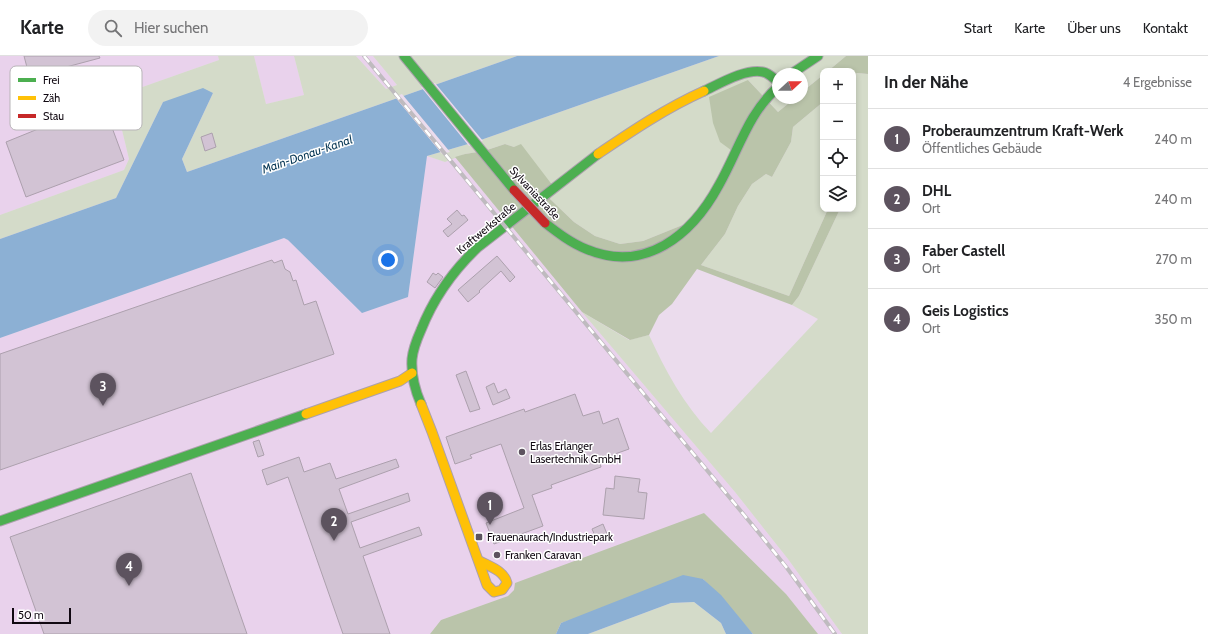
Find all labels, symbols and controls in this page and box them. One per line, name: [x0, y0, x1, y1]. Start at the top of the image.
search box: [88, 10, 368, 46]
text: Karte: [20, 16, 64, 39]
icon: search: [102, 17, 124, 39]
text: Hier suchen: [134, 19, 208, 37]
text: Start: [964, 19, 992, 37]
text: Karte: [1014, 19, 1045, 37]
text: Über uns: [1067, 19, 1121, 37]
text: Kontakt: [1143, 19, 1188, 37]
legend: [10, 66, 142, 130]
north arrow: [772, 68, 808, 104]
map controls: [820, 68, 856, 212]
button: +: [820, 68, 856, 104]
text: In der Nähe: [884, 72, 968, 92]
text: Frei: [43, 73, 60, 87]
text: 4 Ergebnisse: [1123, 74, 1192, 90]
text: Zäh: [43, 91, 60, 105]
button: −: [820, 104, 856, 140]
text: Stau: [43, 109, 64, 123]
text: Proberaumzentrum Kraft-Werk: [922, 122, 1124, 140]
water label: Main-Donau-Kanal: [259, 131, 354, 177]
text: 1: [895, 131, 899, 147]
text: 240 m: [1154, 131, 1192, 147]
button: locate: [820, 140, 856, 176]
text: Öffentliches Gebäude: [922, 140, 1042, 156]
street label: Sylvaniastraße: [507, 164, 563, 223]
button: layers: [820, 176, 856, 212]
text: DHL: [922, 182, 951, 200]
text: 2: [894, 191, 900, 207]
text: 240 m: [1154, 191, 1192, 207]
street label: Kraftwerkstraße: [454, 199, 519, 257]
text: Ort: [922, 200, 940, 216]
text: Faber Castell: [922, 242, 1005, 260]
your location: [378, 250, 398, 270]
text: 3: [893, 251, 901, 267]
text: 270 m: [1155, 251, 1192, 267]
text: Ort: [922, 260, 940, 276]
text: Geis Logistics: [922, 302, 1009, 320]
text: 4: [893, 311, 901, 327]
text: 350 m: [1155, 311, 1192, 327]
text: Ort: [922, 320, 940, 336]
pin: 3: [90, 373, 116, 406]
place label: Erlas Erlanger Lasertechnik GmbH: [530, 439, 621, 466]
marker: Erlas Erlanger Lasertechnik GmbH: [517, 447, 527, 457]
pin: 1: [477, 492, 503, 525]
pin: 2: [321, 508, 347, 541]
place label: Frauenaurach/Industriepark: [487, 530, 613, 544]
marker: Frauenaurach/Industriepark: [474, 532, 484, 542]
place label: Franken Caravan: [505, 548, 581, 562]
marker: Franken Caravan: [492, 550, 502, 560]
pin: 4: [116, 553, 142, 586]
scale bar: [12, 606, 71, 625]
text: 50 m: [18, 608, 44, 622]

